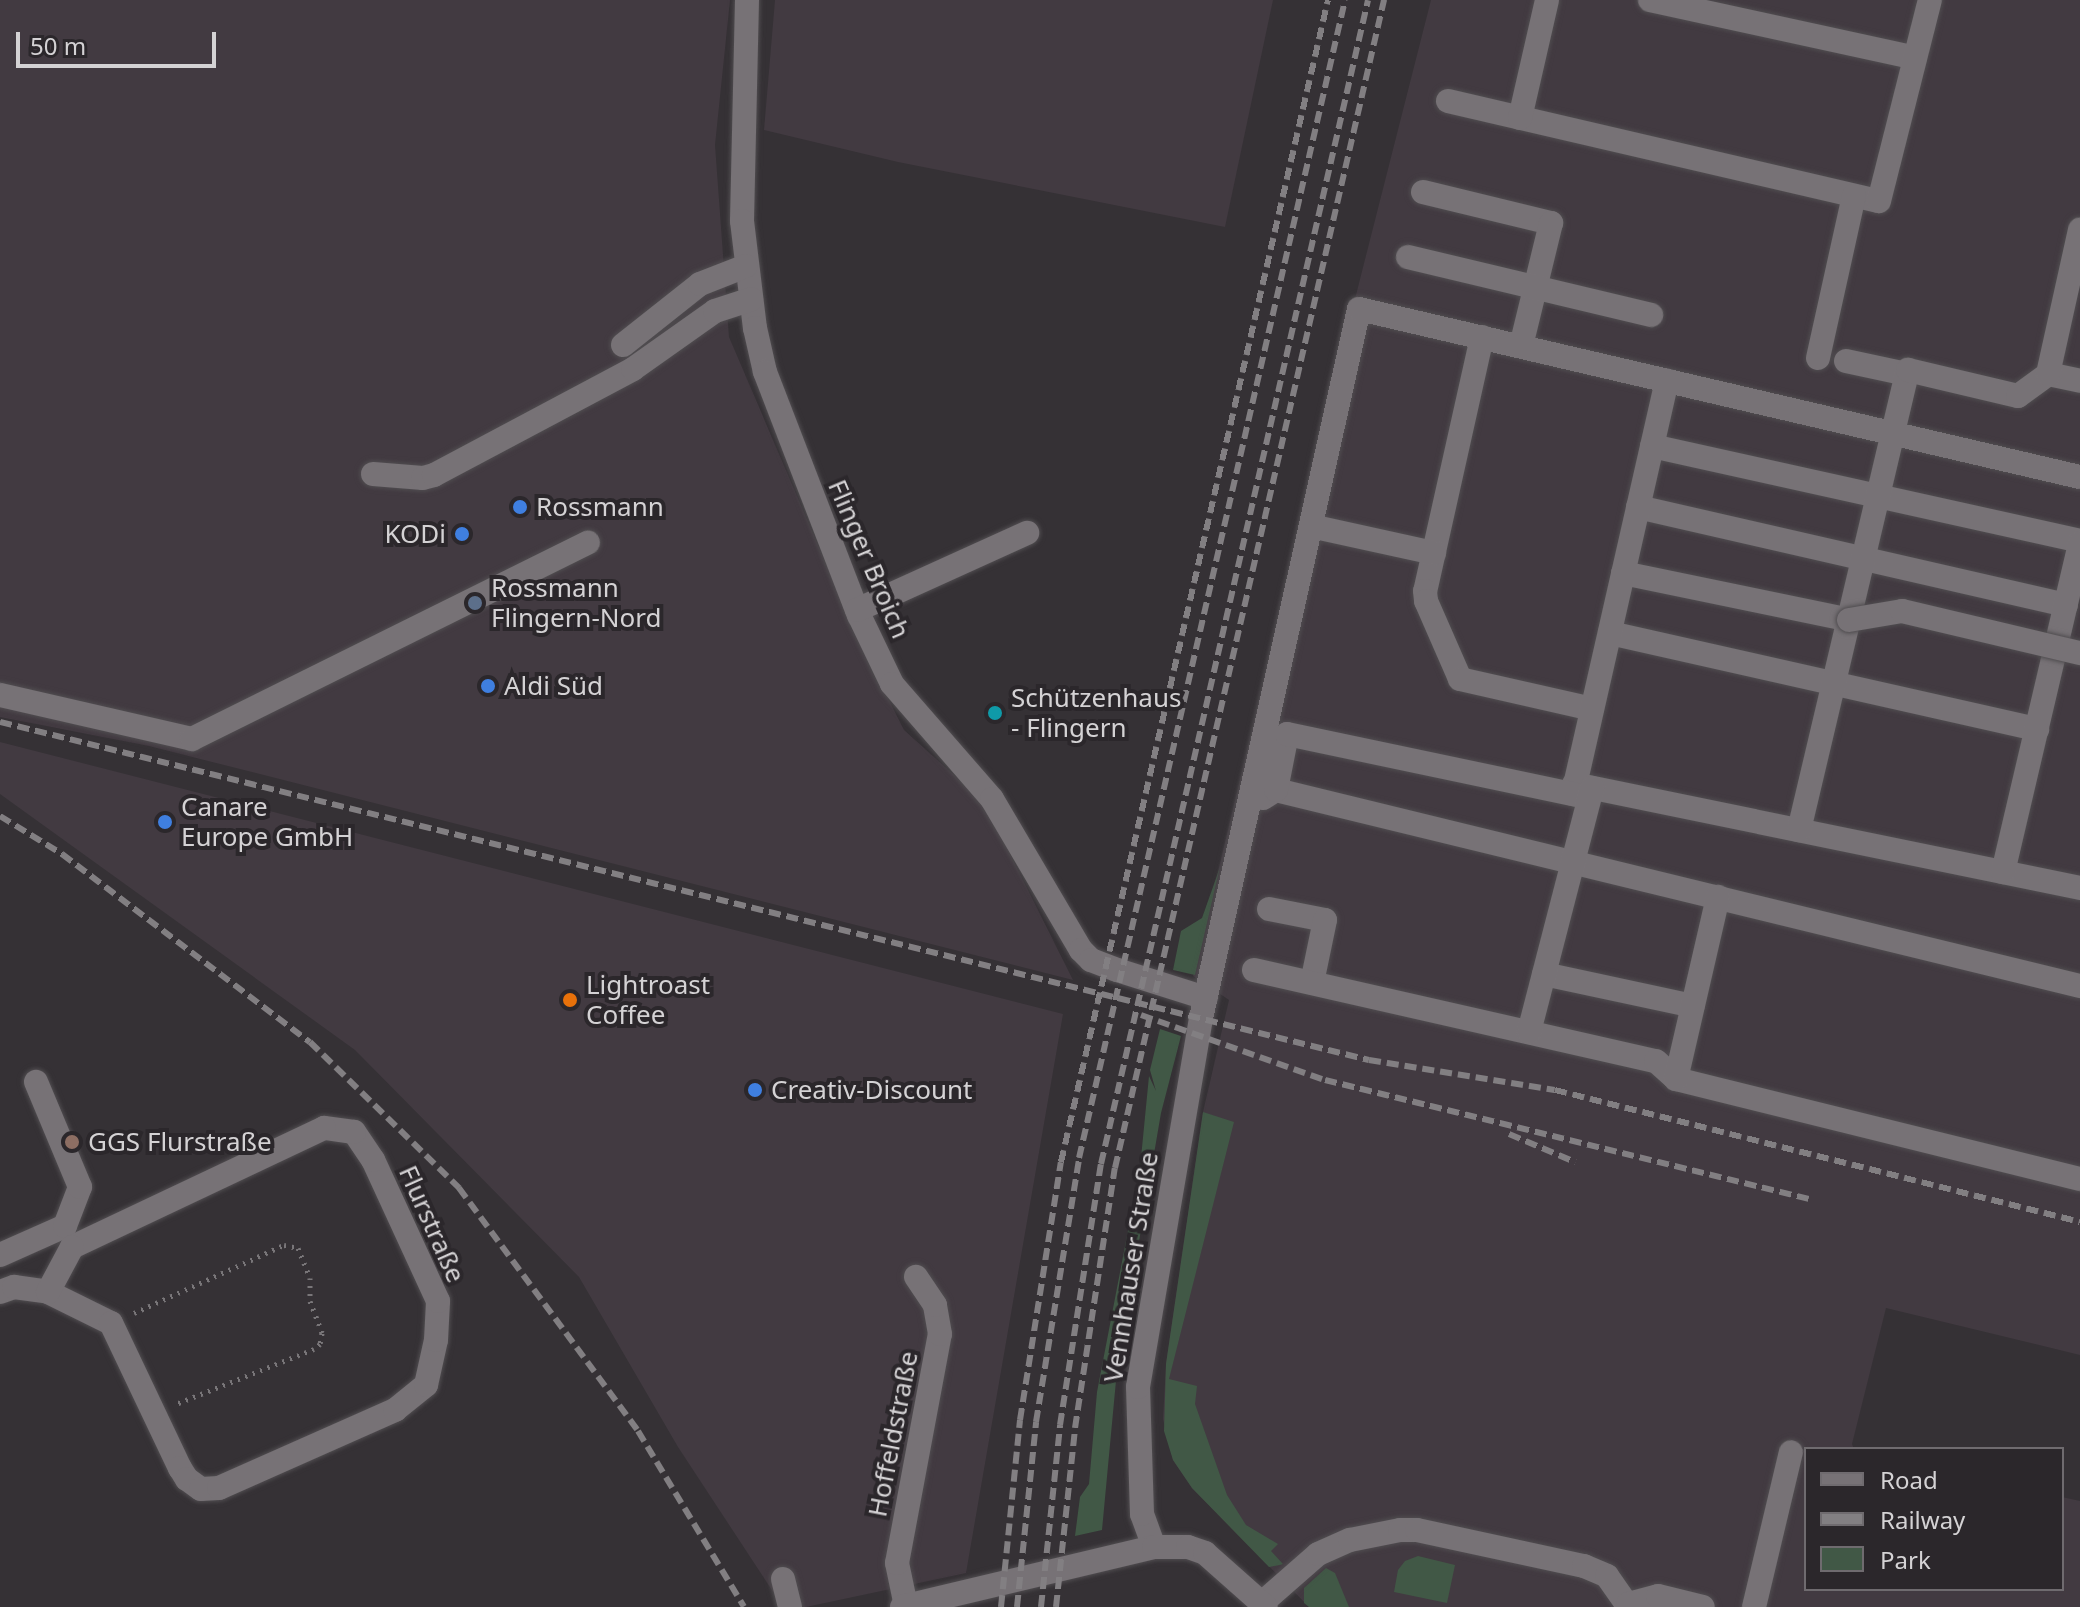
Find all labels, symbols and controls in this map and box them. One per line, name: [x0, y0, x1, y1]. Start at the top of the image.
scale bar: [20, 16, 220, 66]
text: 50 m: [30, 29, 86, 62]
street label: Flinger Broich: [822, 475, 916, 643]
place label: Rossmann: [536, 491, 664, 523]
marker: Rossmann: [511, 498, 529, 516]
place label: KODi: [384, 518, 446, 550]
marker: KODi: [453, 525, 471, 543]
place label: Rossmann Flingern-Nord: [491, 572, 662, 634]
marker: Rossmann Flingern-Nord: [466, 594, 484, 612]
place label: Aldi Süd: [504, 670, 603, 702]
marker: Aldi Süd: [479, 677, 497, 695]
place label: Schützenhaus - Flingern: [1011, 682, 1181, 744]
marker: Schützenhaus - Flingern: [986, 704, 1004, 722]
place label: Canare Europe GmbH: [181, 791, 353, 852]
marker: Canare Europe GmbH: [156, 813, 174, 831]
place label: Lightroast Coffee: [586, 969, 710, 1030]
marker: Lightroast Coffee: [561, 991, 579, 1009]
place label: Creativ-Discount: [771, 1074, 972, 1106]
marker: Creativ-Discount: [746, 1081, 764, 1099]
place label: GGS Flurstraße: [88, 1126, 272, 1158]
marker: GGS Flurstraße: [63, 1133, 81, 1151]
street label: Vennhauser Straße: [1097, 1150, 1165, 1384]
street label: Flurstraße: [392, 1161, 472, 1287]
street label: Hoffeldstraße: [862, 1349, 924, 1519]
legend: [1804, 1447, 2064, 1591]
text: Road: [1880, 1463, 1938, 1496]
text: Railway: [1880, 1503, 1965, 1536]
text: Park: [1880, 1543, 1931, 1576]

